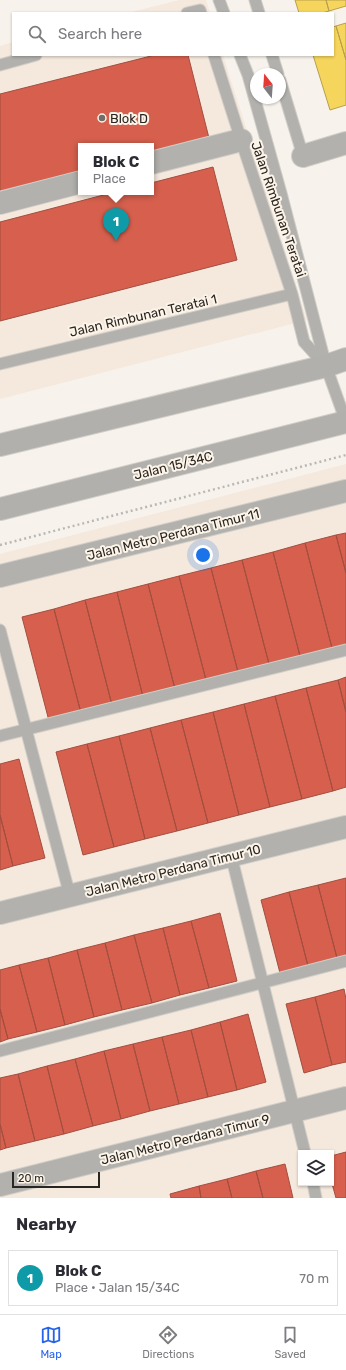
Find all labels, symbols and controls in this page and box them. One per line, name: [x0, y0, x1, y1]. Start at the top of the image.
search box: [12, 12, 334, 56]
icon: search: [26, 23, 48, 45]
text: Search here: [58, 25, 142, 43]
north arrow: [250, 68, 286, 104]
place label: Blok D: [110, 111, 148, 126]
marker: Blok D: [97, 113, 107, 123]
street label: Jalan Rimbunan Teratai: [248, 139, 309, 279]
popup: [78, 143, 154, 195]
text: Blok C: [93, 153, 139, 171]
text: Place: [93, 171, 126, 186]
pin: 1: [103, 208, 129, 241]
street label: Jalan Rimbunan Teratai 1: [68, 291, 218, 340]
street label: Jalan 15/34C: [132, 448, 214, 483]
street label: Jalan Metro Perdana Timur 11: [85, 506, 261, 563]
your location: [193, 545, 213, 565]
street label: Jalan Metro Perdana Timur 10: [84, 841, 262, 899]
street label: Jalan Metro Perdana Timur 9: [99, 1111, 271, 1168]
map controls: [298, 1150, 334, 1186]
button: layers: [298, 1150, 334, 1186]
scale bar: [12, 1170, 100, 1189]
text: 20 m: [18, 1172, 44, 1185]
text: Nearby: [16, 1214, 77, 1234]
text: Blok C: [55, 1262, 101, 1280]
text: 1: [27, 1271, 33, 1286]
text: 70 m: [299, 1271, 329, 1286]
text: Place · Jalan 15/34C: [55, 1280, 180, 1295]
tab: Map: [40, 1324, 62, 1361]
tab: Directions: [142, 1324, 194, 1361]
tab: Saved: [275, 1324, 306, 1361]

